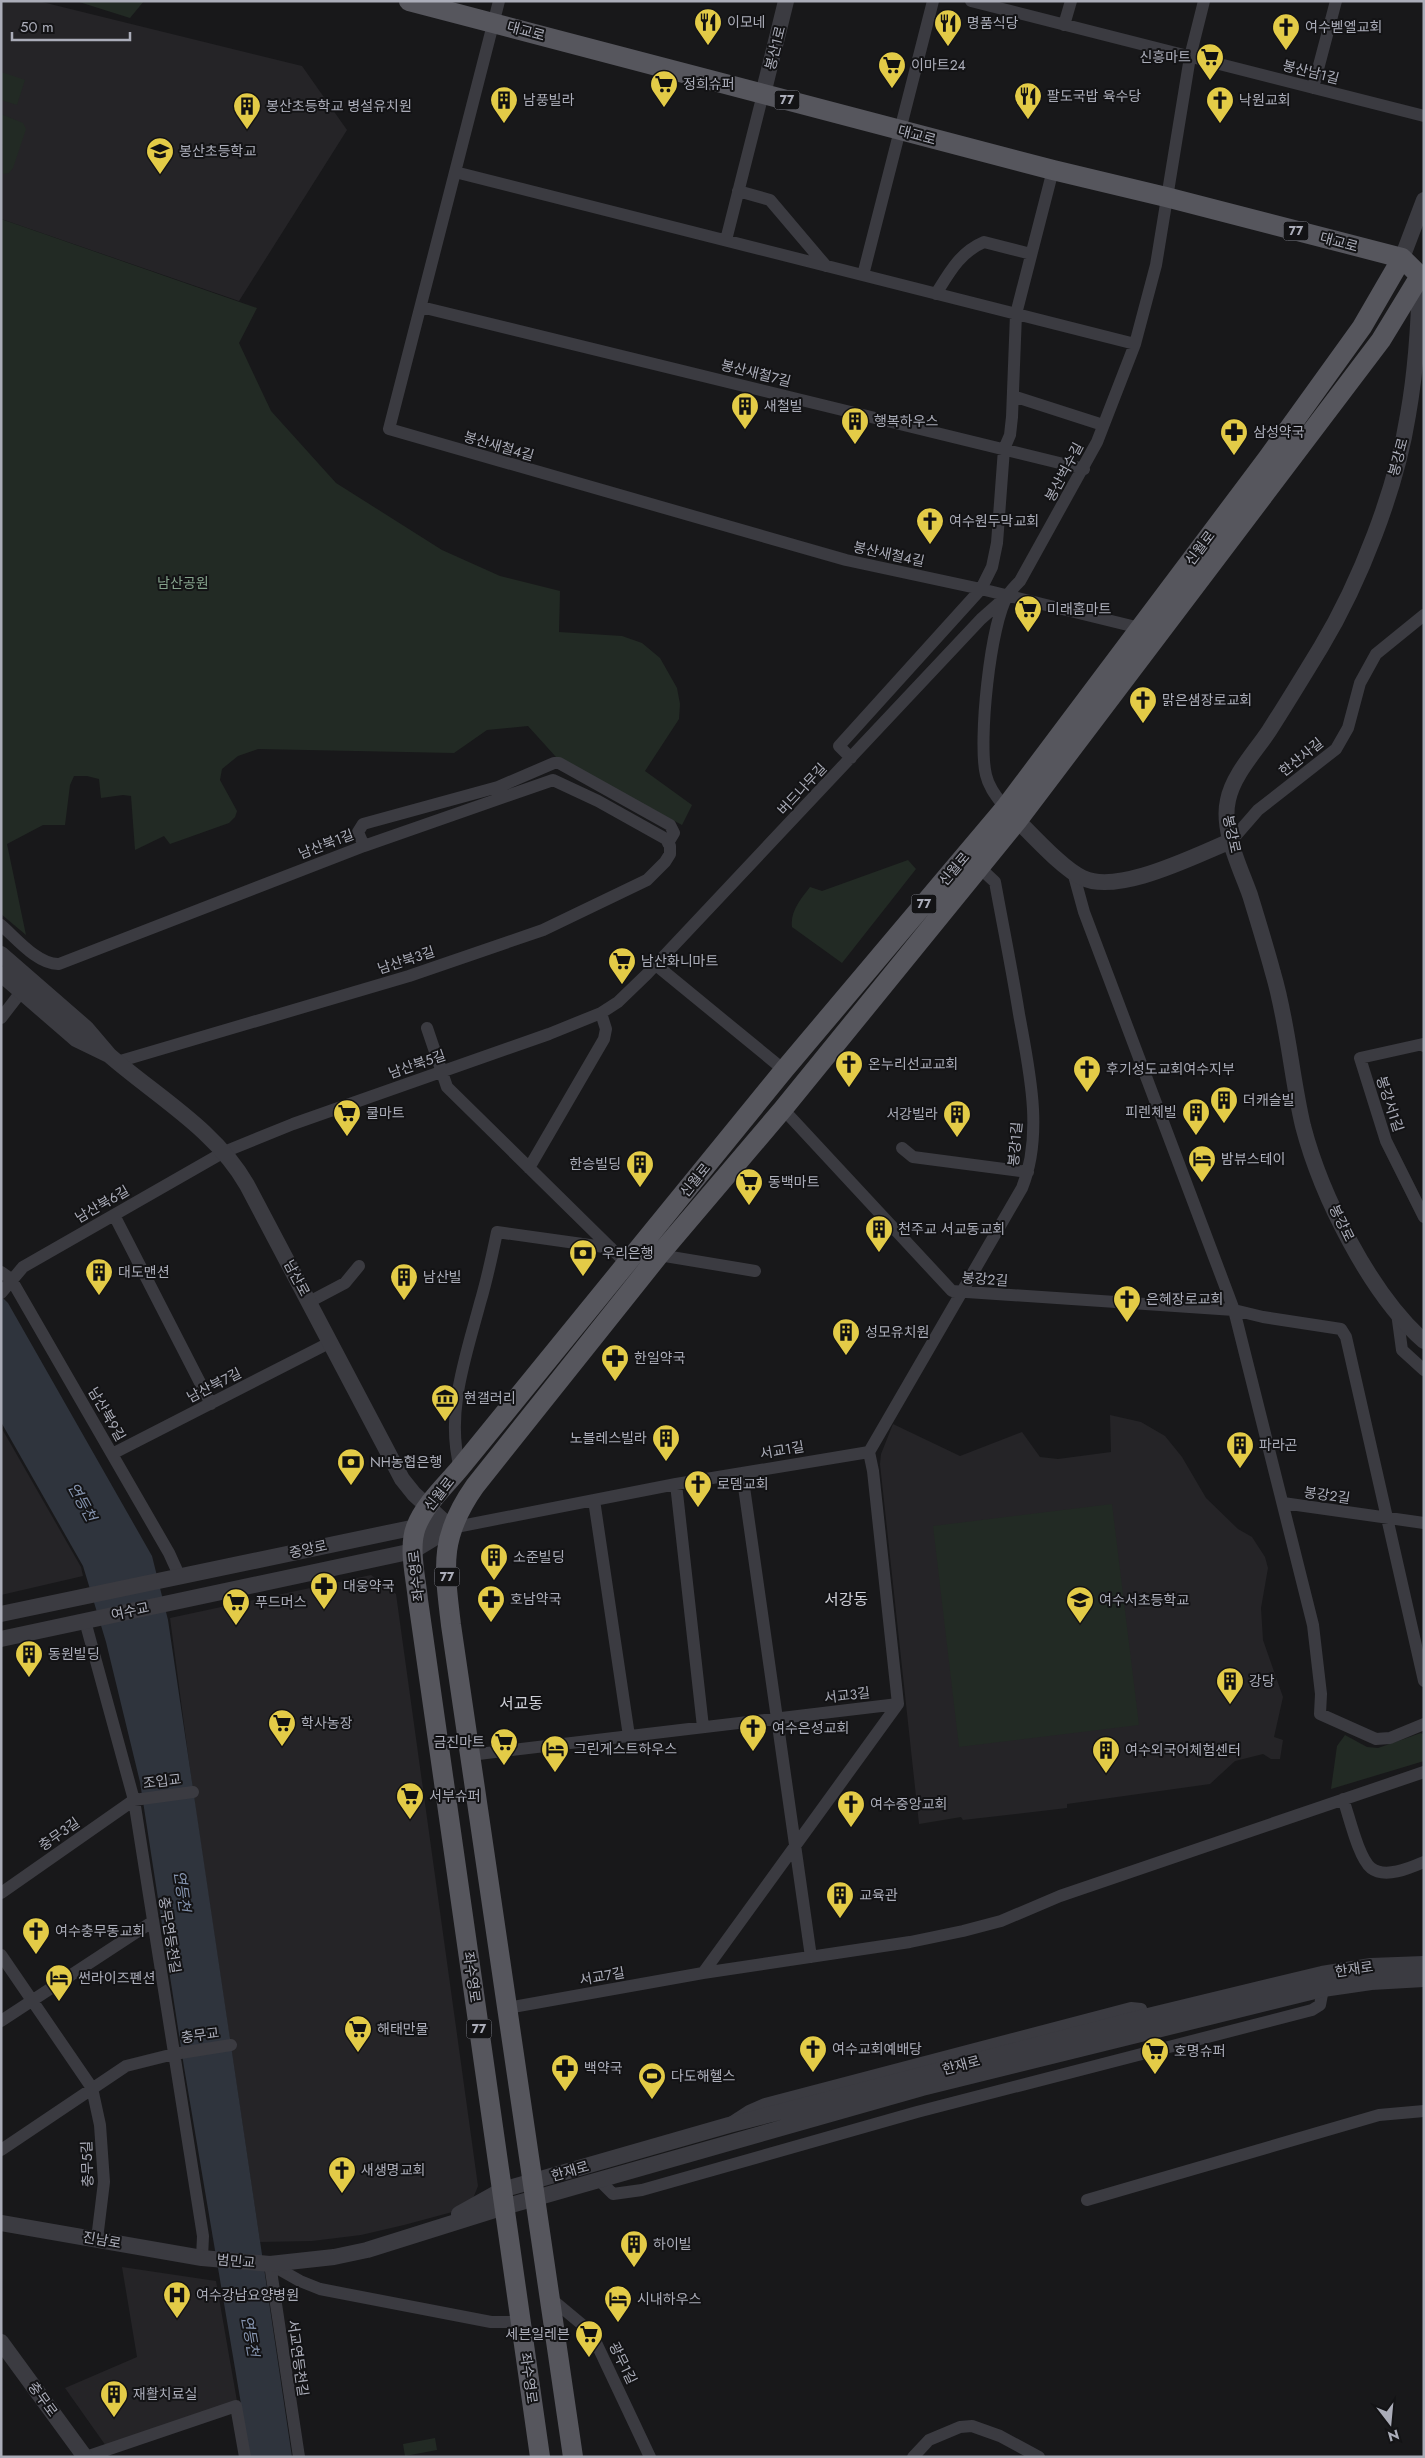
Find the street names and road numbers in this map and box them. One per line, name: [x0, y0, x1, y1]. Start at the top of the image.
street label: 대교로: [505, 16, 547, 46]
street label: 봉산1로: [760, 24, 790, 72]
street label: 봉산남1길: [1281, 55, 1341, 89]
road number: 77: [774, 90, 800, 110]
street label: 대교로: [896, 120, 938, 150]
road number: 77: [1284, 222, 1308, 240]
street label: 대교로: [1318, 227, 1360, 257]
street label: 봉산새철7길: [719, 355, 793, 391]
street label: 봉산새철4길: [461, 426, 537, 466]
street label: 봉강로: [1383, 436, 1413, 478]
street label: 봉산벅수길: [1040, 439, 1088, 505]
street label: 신월로: [1180, 526, 1220, 569]
street label: 봉산새철4길: [851, 537, 927, 571]
street label: 한산사길: [1275, 733, 1327, 781]
street label: 버드나무길: [773, 759, 831, 819]
street label: 봉강로: [1218, 813, 1246, 855]
street label: 남산북1길: [295, 824, 357, 864]
street label: 신월로: [934, 848, 974, 890]
road number: 77: [912, 894, 936, 914]
street label: 남산북3길: [375, 941, 437, 979]
street label: 남산북5길: [386, 1045, 448, 1083]
street label: 봉강서1길: [1372, 1073, 1408, 1135]
street label: 봉강1길: [1003, 1121, 1027, 1167]
street label: 신월로: [675, 1159, 715, 1201]
street label: 남산북6길: [71, 1180, 133, 1228]
street label: 봉강로: [1325, 1201, 1360, 1245]
street label: 남산로: [279, 1256, 315, 1300]
street label: 봉강2길: [961, 1267, 1009, 1291]
street label: 남산북7길: [183, 1363, 245, 1407]
street label: 남산북9길: [83, 1383, 131, 1445]
street label: 서교1길: [758, 1436, 806, 1464]
street label: 신월로: [419, 1473, 459, 1515]
street label: 봉강2길: [1303, 1482, 1351, 1508]
street label: 중앙로: [287, 1535, 329, 1563]
street label: 좌수영로: [403, 1549, 429, 1603]
road number: 77: [434, 1568, 460, 1586]
street label: 여수교: [109, 1597, 151, 1625]
street label: 서교3길: [823, 1682, 871, 1708]
street label: 조입교: [142, 1769, 183, 1793]
street label: 충무3길: [34, 1813, 84, 1855]
street label: 충무연등천길: [154, 1895, 186, 1975]
street label: 좌수영로: [459, 1950, 486, 2004]
street label: 한재로: [1333, 1956, 1375, 1982]
street label: 서교7길: [578, 1962, 626, 1990]
road number: 77: [466, 2020, 492, 2038]
street label: 충무교: [179, 2022, 221, 2048]
street label: 한재로: [940, 2050, 982, 2080]
street label: 충무5길: [76, 2140, 98, 2188]
street label: 한재로: [549, 2156, 591, 2186]
street label: 진남로: [81, 2227, 123, 2253]
street label: 범민교: [216, 2249, 256, 2273]
street label: 서교연등천길: [283, 2318, 313, 2398]
street label: 광무1길: [604, 2338, 642, 2388]
street label: 좌수영로: [516, 2351, 543, 2405]
street label: 충무로: [24, 2377, 63, 2421]

